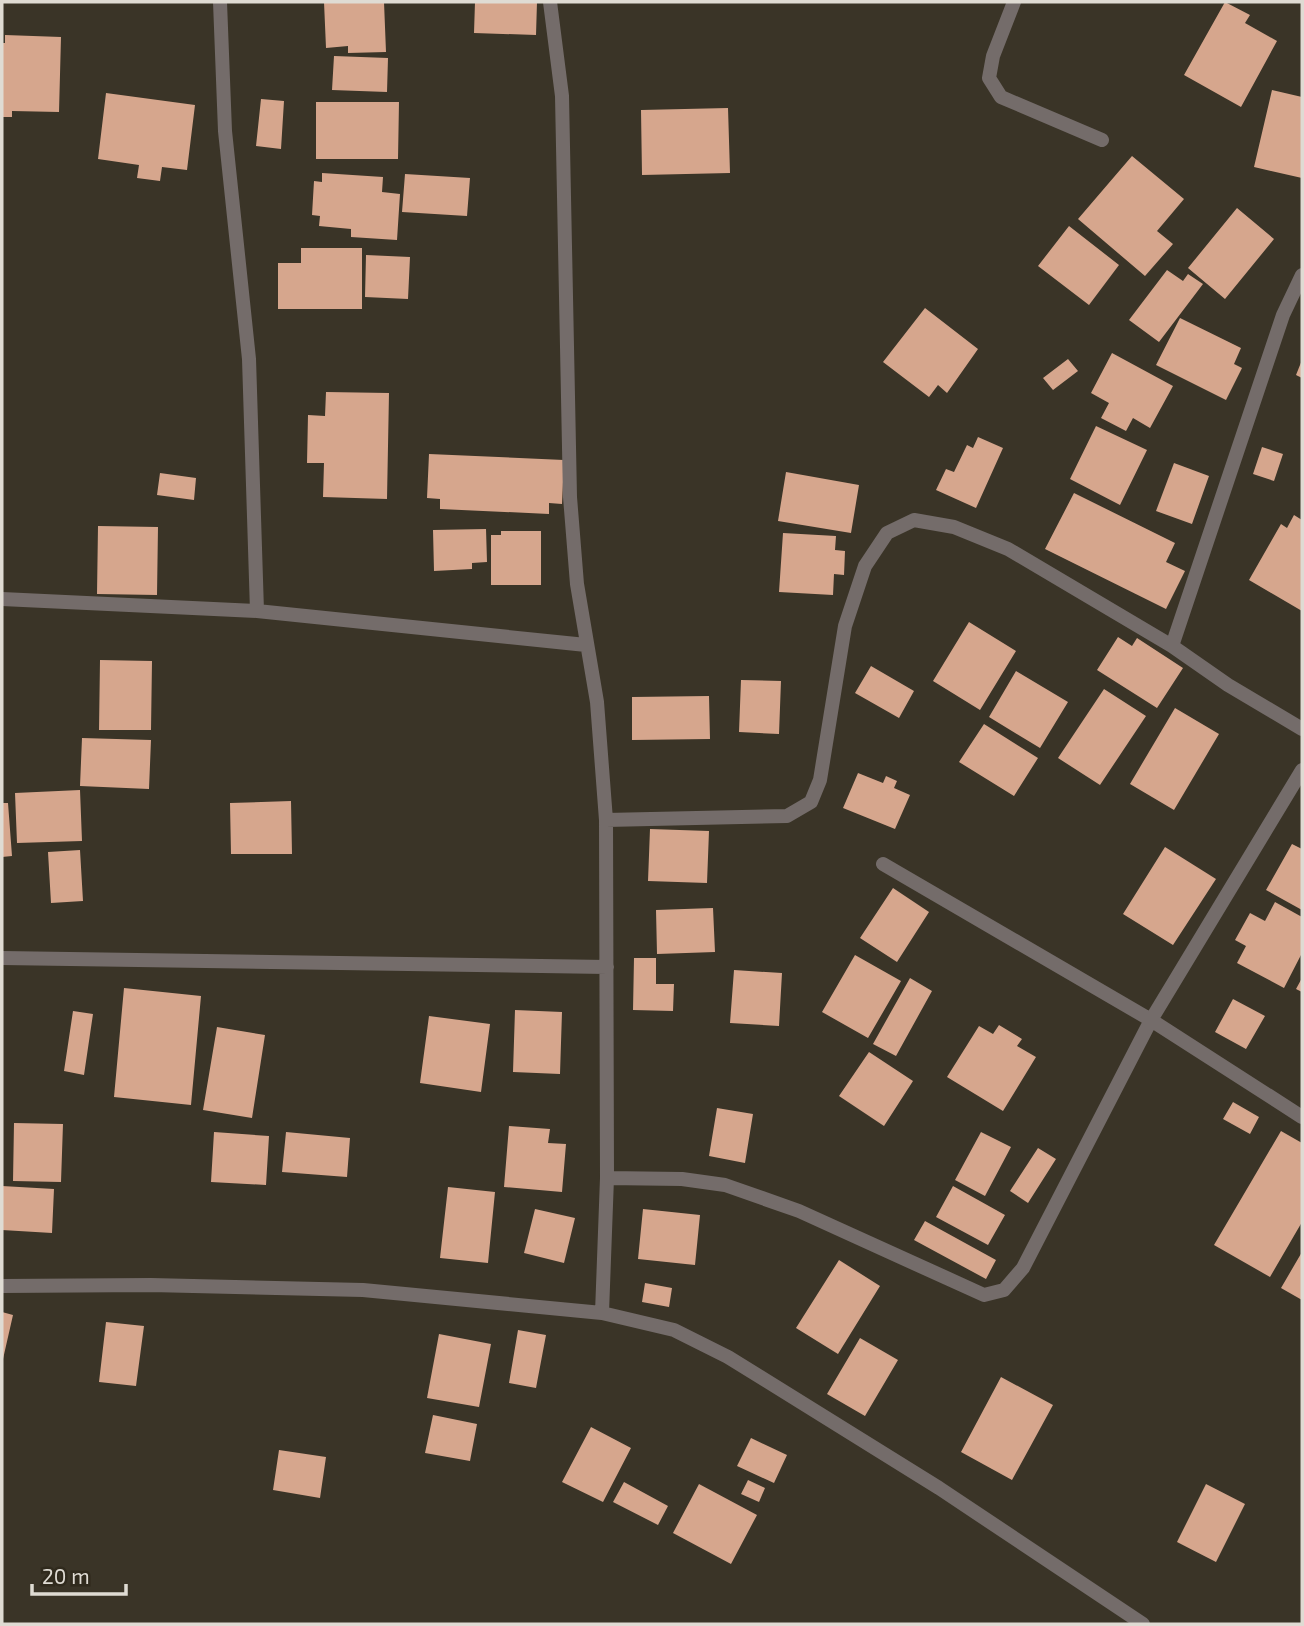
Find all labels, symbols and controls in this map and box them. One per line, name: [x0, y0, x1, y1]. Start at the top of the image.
scale bar: [32, 1552, 126, 1596]
text: 20 m: [42, 1563, 90, 1588]

